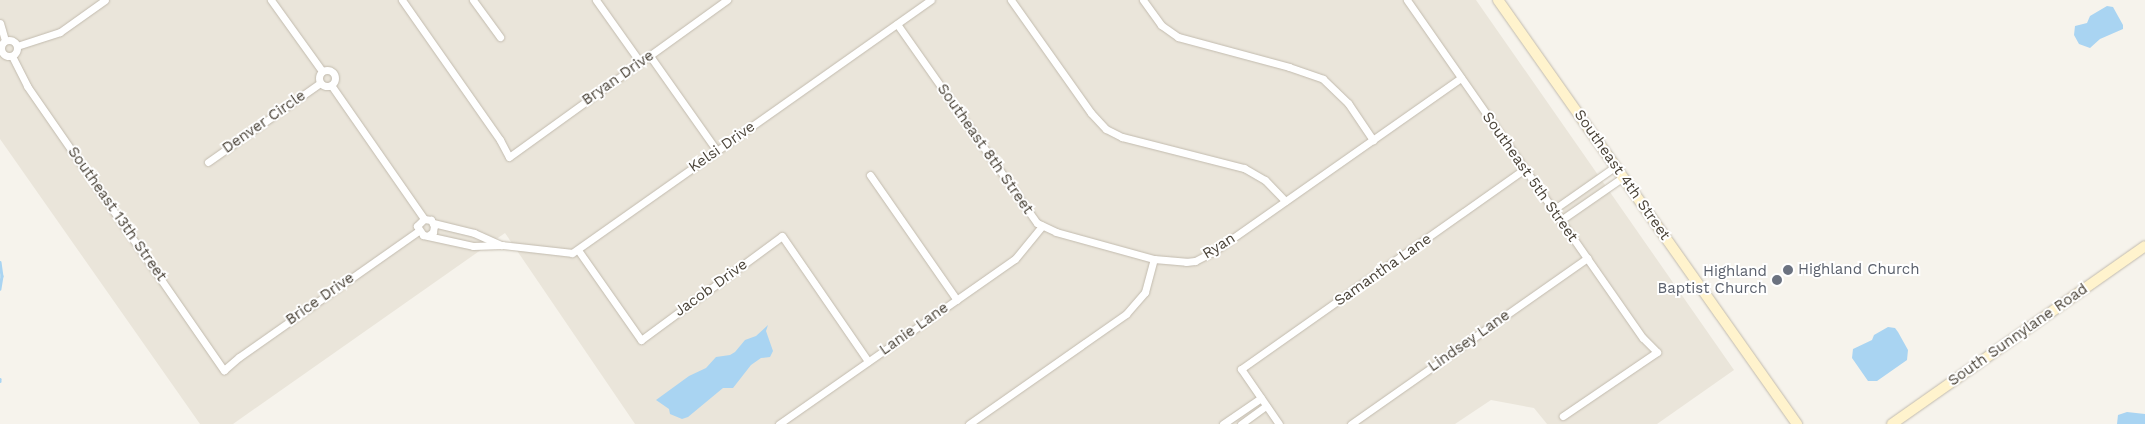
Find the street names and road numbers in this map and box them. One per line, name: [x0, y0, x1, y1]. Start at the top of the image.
street label: Bryan Drive: [579, 47, 657, 109]
street label: Southeast 8th Street: [933, 80, 1037, 218]
street label: Denver Circle: [219, 87, 309, 157]
street label: Southeast 4th Street: [1570, 106, 1674, 244]
street label: Southeast 5th Street: [1478, 109, 1582, 245]
street label: Kelsi Drive: [685, 118, 759, 176]
street label: Southeast 13th Street: [64, 143, 170, 285]
street label: Ryan: [1199, 229, 1239, 263]
street label: Samantha Lane: [1331, 230, 1435, 310]
street label: Jacob Drive: [671, 255, 751, 321]
street label: Brice Drive: [282, 269, 358, 329]
street label: South Sunnylane Road: [1945, 280, 2091, 390]
street label: Lanie Lane: [876, 299, 952, 359]
street label: Lindsey Lane: [1424, 306, 1514, 376]

